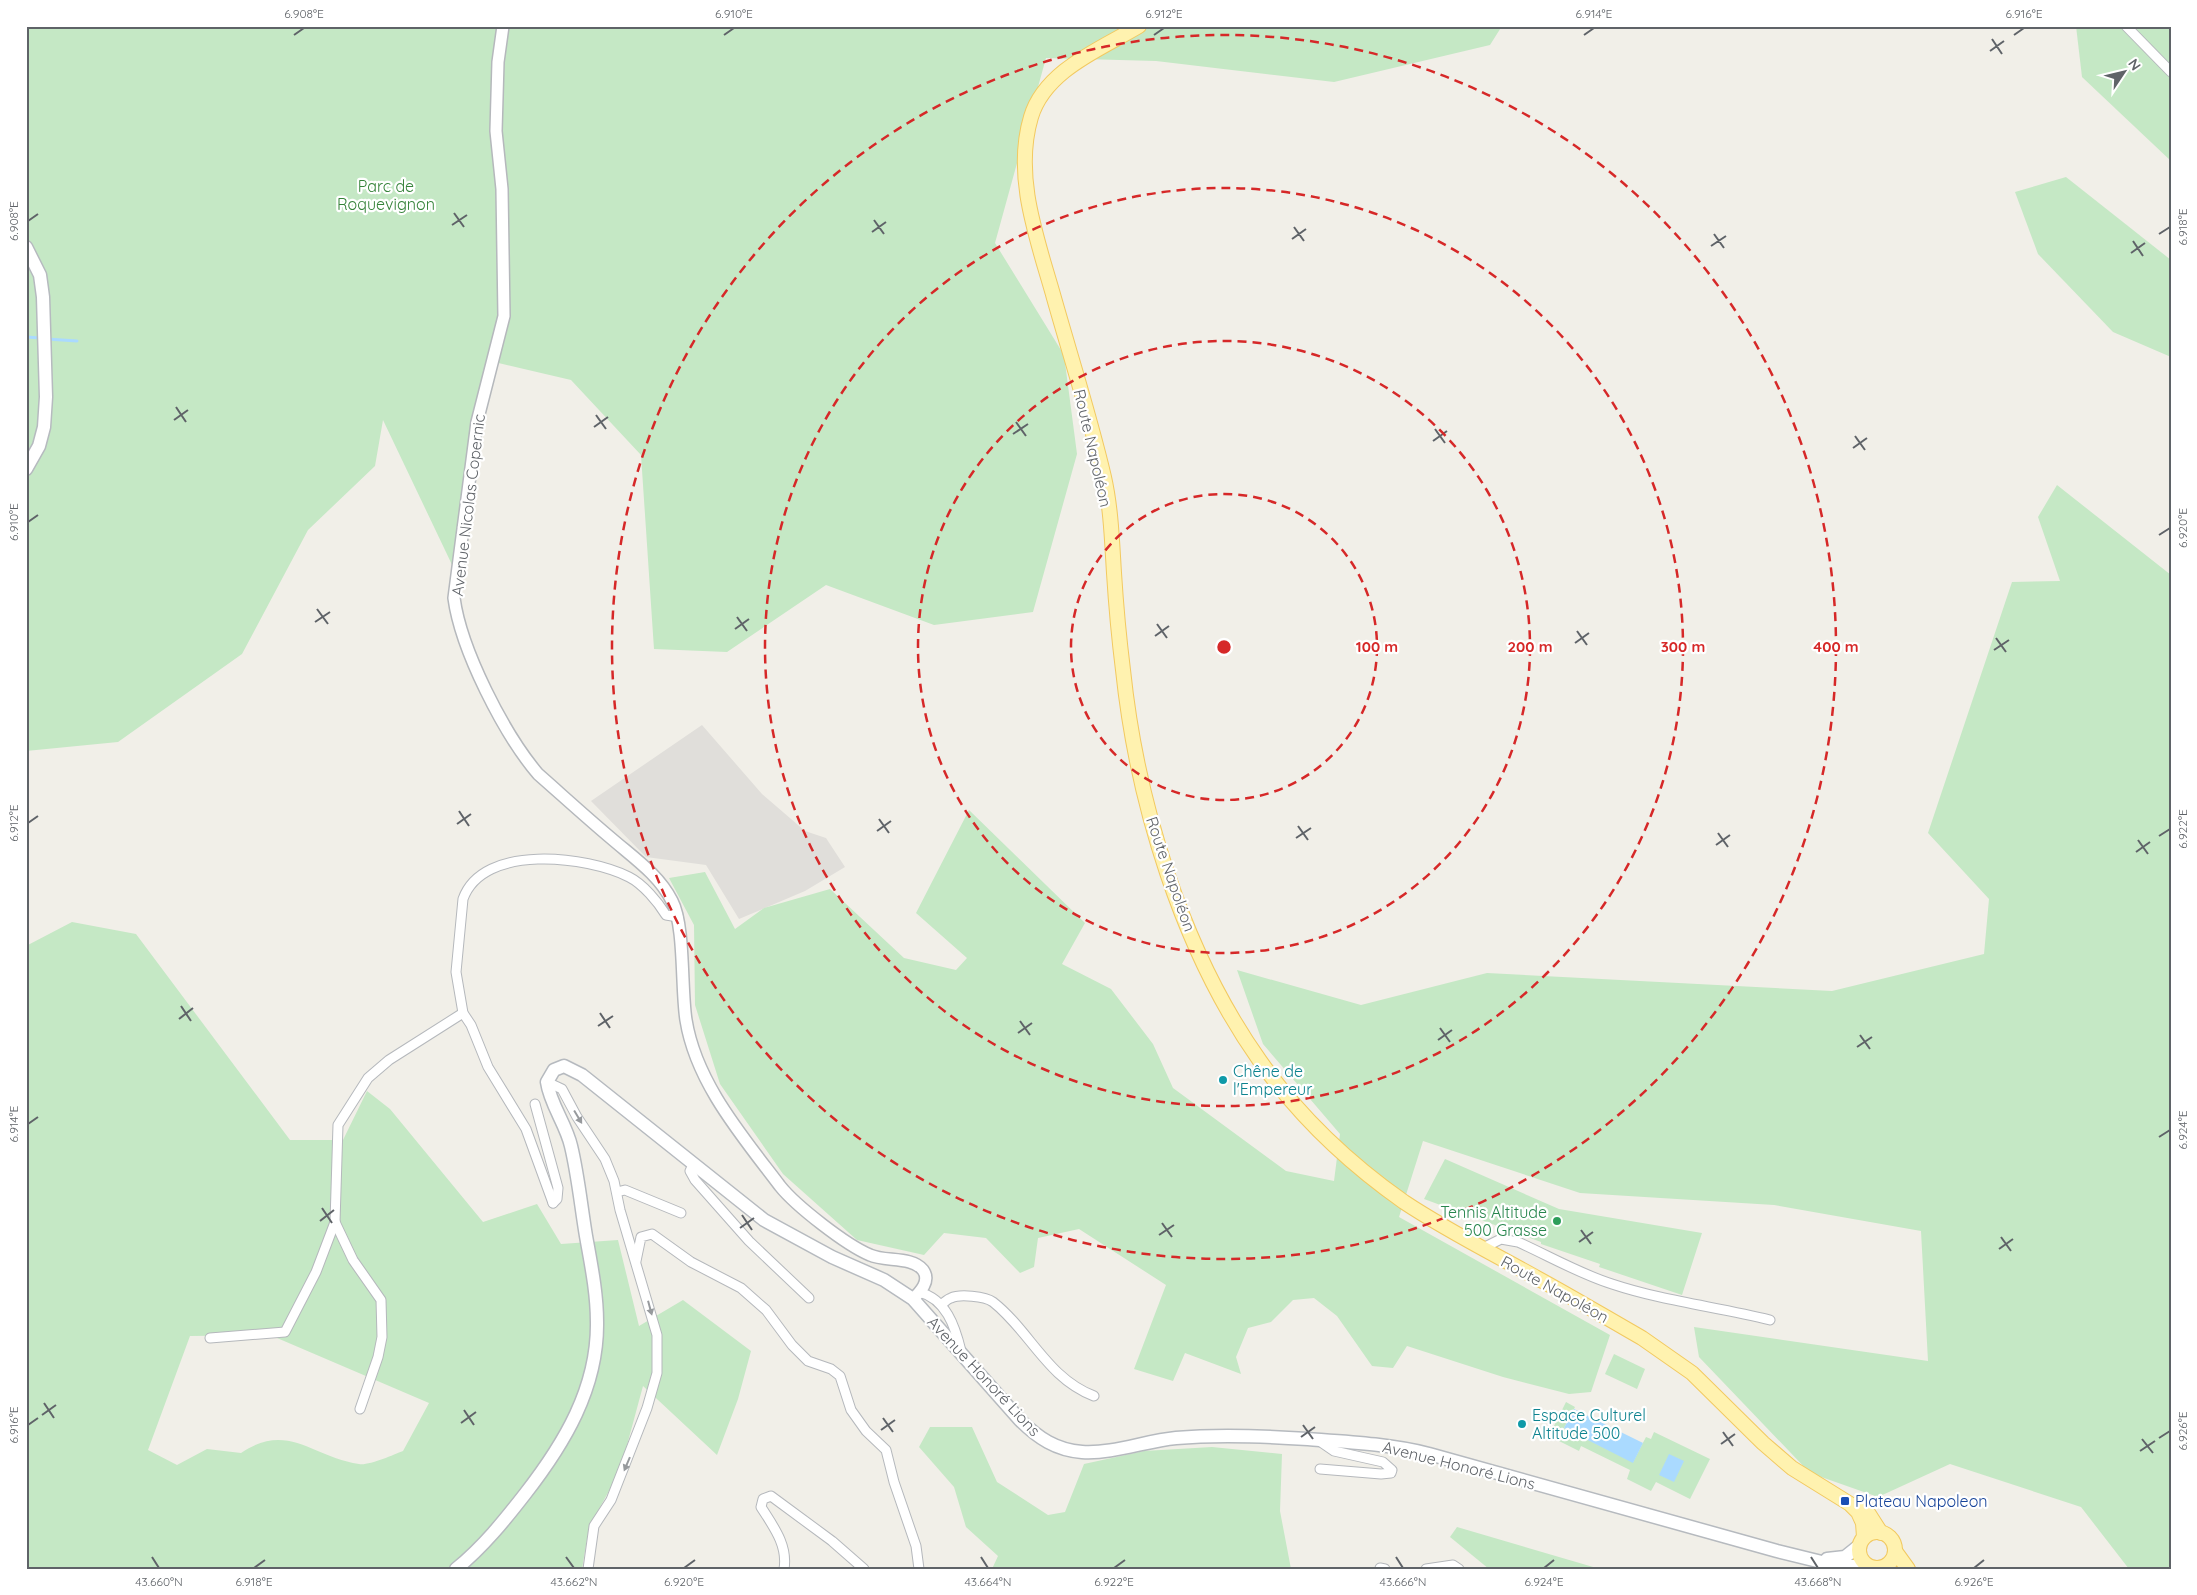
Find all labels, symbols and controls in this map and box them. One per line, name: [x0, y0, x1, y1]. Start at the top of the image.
text: 6.908°E: [284, 6, 324, 21]
text: 6.910°E: [715, 6, 753, 21]
text: 6.912°E: [1145, 6, 1183, 21]
text: 6.914°E: [1576, 6, 1613, 21]
text: 6.916°E: [2005, 6, 2043, 21]
north arrow: [2100, 48, 2150, 98]
text: N: [2124, 55, 2145, 74]
park label: Parc de Roquevignon: [337, 176, 435, 214]
text: 6.908°E: [6, 201, 21, 241]
text: 6.918°E: [2175, 208, 2190, 246]
street label: Route Napoléon: [1070, 387, 1116, 509]
street label: Avenue Nicolas Copernic: [447, 413, 489, 597]
text: 6.910°E: [6, 503, 21, 541]
text: 6.920°E: [2175, 508, 2190, 548]
text: 100 m: [1356, 637, 1398, 656]
text: 200 m: [1508, 637, 1553, 656]
text: 300 m: [1661, 637, 1705, 656]
text: 400 m: [1813, 637, 1859, 656]
centre of rings: [1215, 638, 1233, 656]
text: 6.912°E: [6, 804, 21, 842]
text: 6.922°E: [2175, 809, 2190, 849]
street label: Route Napoléon: [1142, 814, 1200, 934]
place label: Chêne de l'Empereur: [1233, 1061, 1312, 1099]
marker: Chêne de l'Empereur: [1217, 1074, 1229, 1086]
text: 6.914°E: [6, 1105, 21, 1142]
text: 6.924°E: [2175, 1110, 2190, 1149]
one-way arrow: [573, 1111, 582, 1124]
place label: Tennis Altitude 500 Grasse: [1440, 1202, 1547, 1240]
marker: Tennis Altitude 500 Grasse: [1551, 1215, 1563, 1227]
street label: Route Napoléon: [1498, 1251, 1612, 1327]
one-way arrow: [646, 1300, 654, 1315]
street label: Avenue Honoré Lions: [923, 1312, 1045, 1440]
place label: Espace Culturel Altitude 500: [1532, 1405, 1646, 1443]
text: 6.916°E: [6, 1406, 21, 1444]
text: 6.926°E: [2175, 1411, 2190, 1451]
marker: Espace Culturel Altitude 500: [1516, 1418, 1528, 1430]
street label: Avenue Honoré Lions: [1381, 1436, 1537, 1494]
one-way arrow: [622, 1457, 630, 1471]
place label: Plateau Napoleon: [1855, 1491, 1988, 1511]
marker: Plateau Napoleon: [1839, 1495, 1851, 1507]
text: 43.660°N: [135, 1574, 183, 1589]
text: 6.918°E: [235, 1574, 273, 1589]
text: 43.662°N: [550, 1574, 598, 1589]
text: 6.920°E: [664, 1574, 704, 1589]
text: 43.664°N: [965, 1574, 1011, 1589]
text: 6.922°E: [1094, 1574, 1134, 1589]
text: 43.666°N: [1380, 1574, 1426, 1589]
text: 6.924°E: [1525, 1574, 1564, 1589]
text: 43.668°N: [1795, 1574, 1841, 1589]
text: 6.926°E: [1954, 1574, 1994, 1589]

